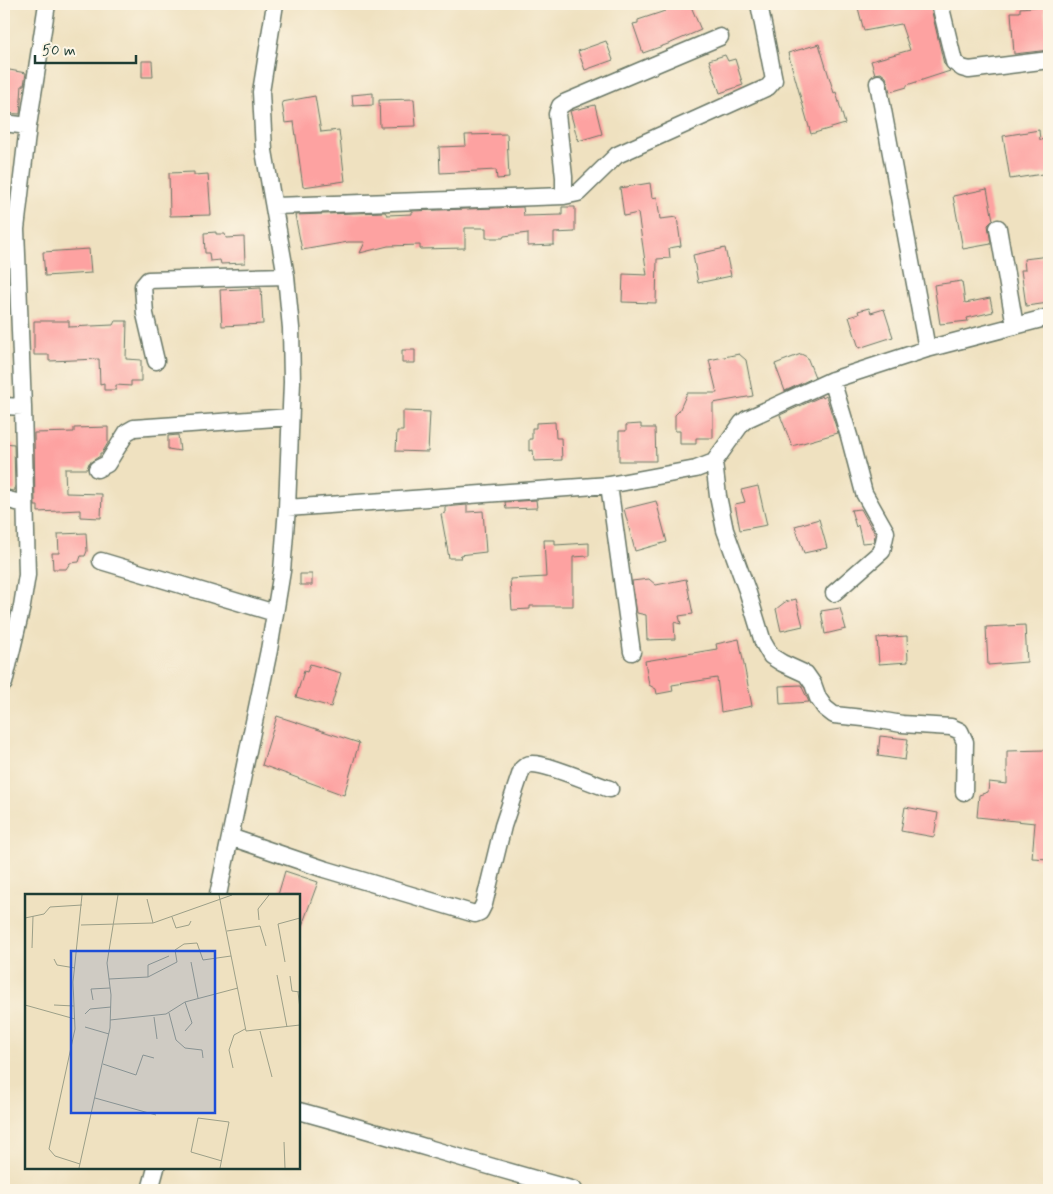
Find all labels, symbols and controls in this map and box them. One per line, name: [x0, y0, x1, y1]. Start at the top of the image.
scale bar: [35, 32, 136, 64]
text: 50 m: [42, 41, 76, 61]
inset map: [25, 894, 300, 1169]

